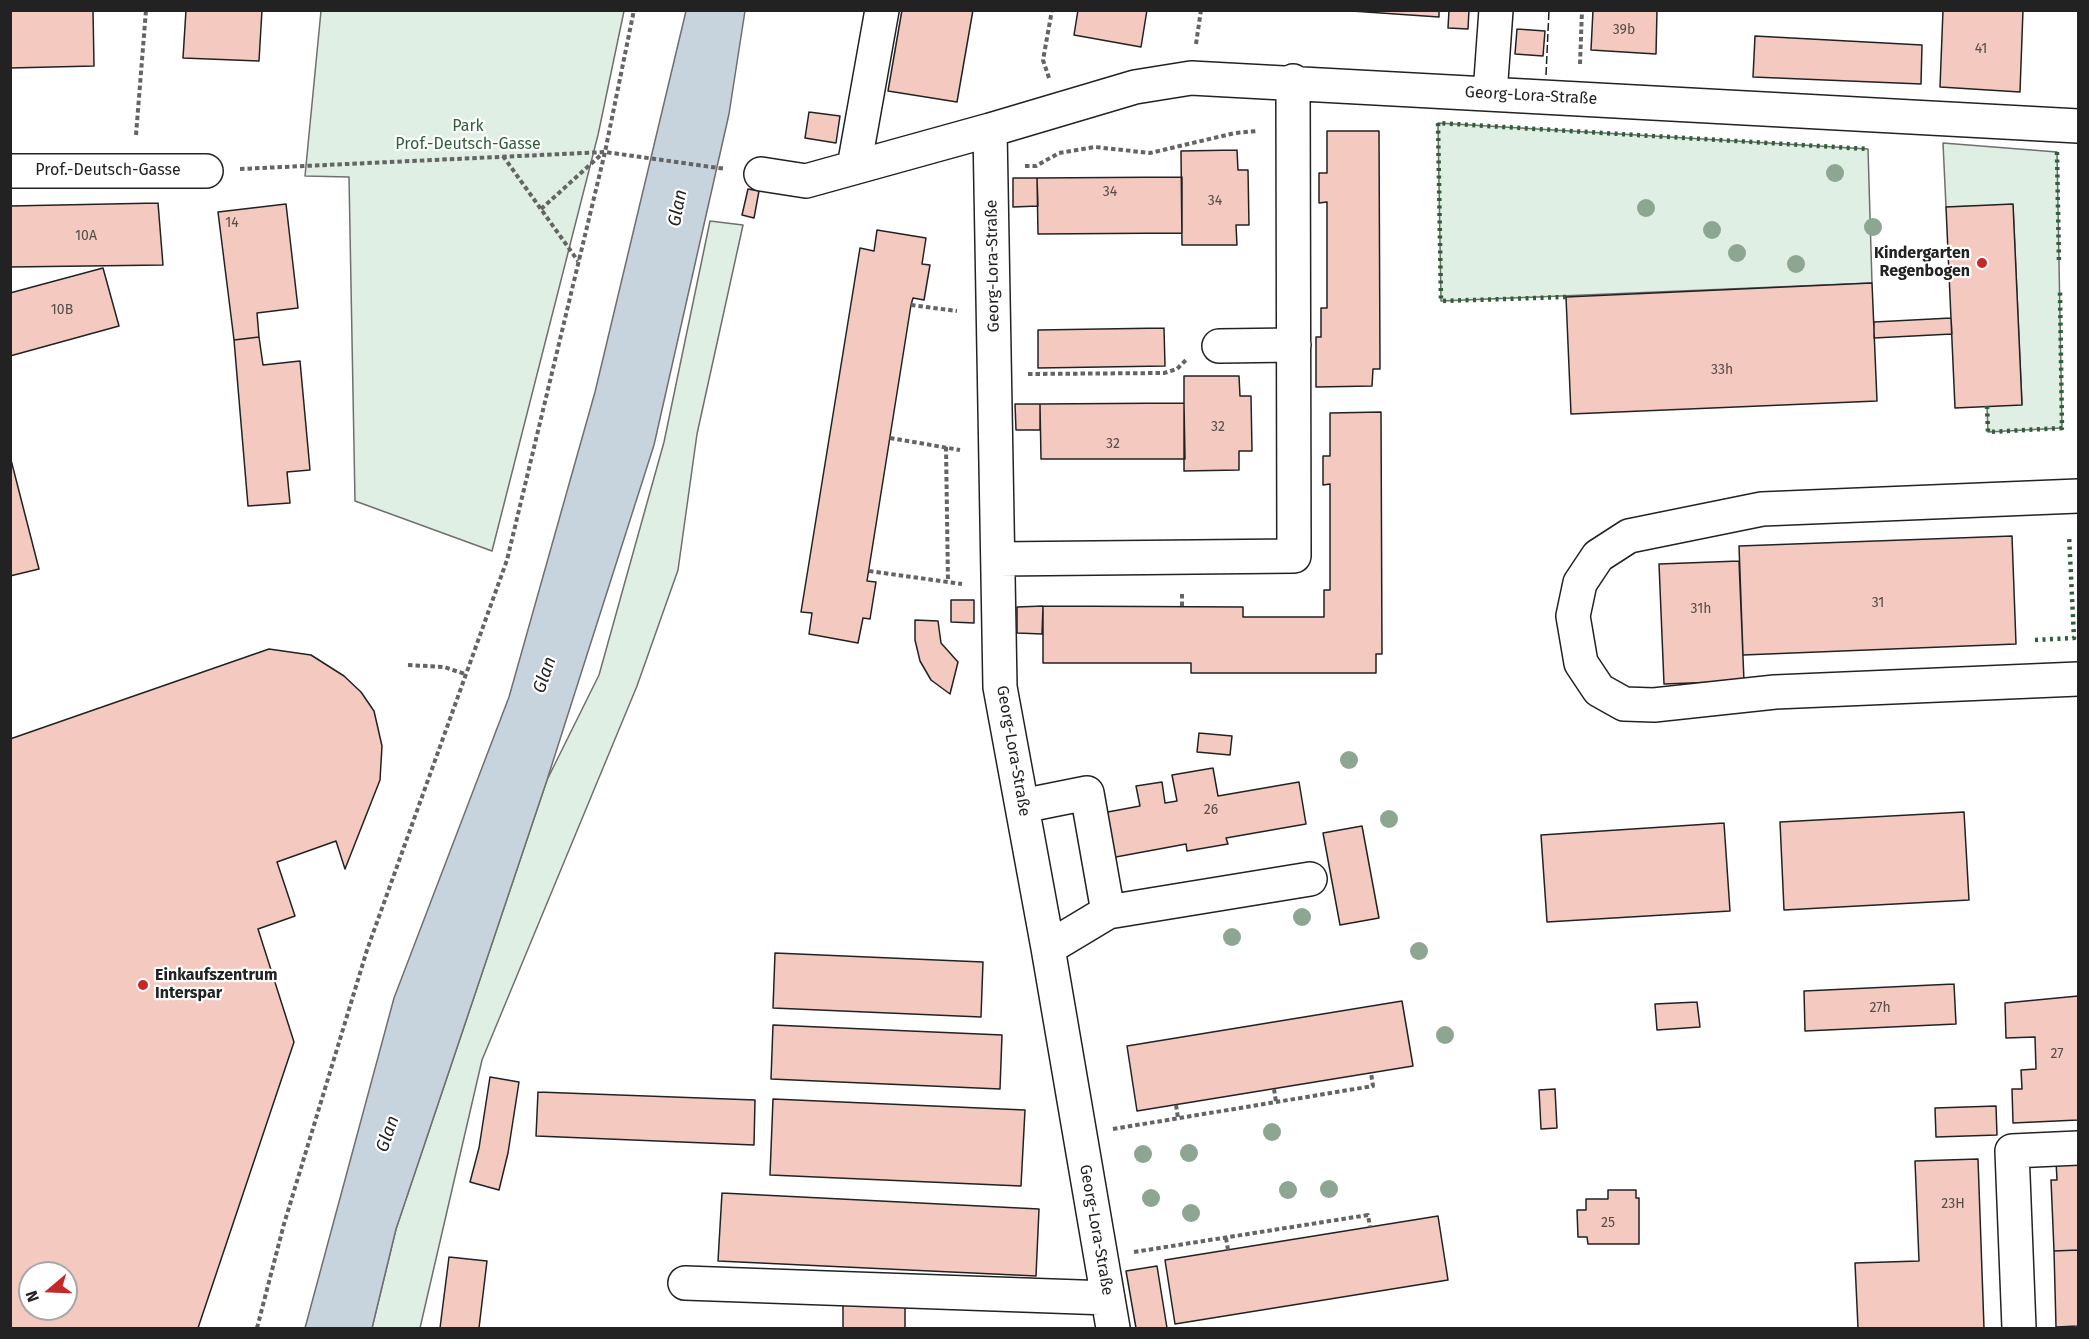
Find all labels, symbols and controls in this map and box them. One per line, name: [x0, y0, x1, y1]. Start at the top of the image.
house number: 39b: [1613, 22, 1635, 38]
house number: 41: [1975, 41, 1987, 57]
street label: Georg-Lora-Straße: [1464, 83, 1598, 109]
park label: Park Prof.-Deutsch-Gasse: [395, 117, 541, 155]
street label: Prof.-Deutsch-Gasse: [35, 161, 181, 181]
house number: 34: [1103, 184, 1117, 200]
water label: Glan: [664, 188, 692, 228]
house number: 34: [1208, 193, 1222, 209]
street label: Georg-Lora-Straße: [982, 200, 1004, 332]
house number: 14: [225, 215, 239, 231]
house number: 10A: [75, 228, 97, 244]
place label: Kindergarten Regenbogen: [1874, 244, 1970, 282]
marker: Kindergarten Regenbogen: [1975, 256, 1989, 270]
house number: 10B: [51, 302, 73, 318]
house number: 33h: [1711, 362, 1733, 378]
house number: 32: [1211, 419, 1225, 435]
house number: 32: [1106, 436, 1120, 452]
house number: 31: [1872, 595, 1884, 611]
house number: 31h: [1691, 601, 1711, 617]
water label: Glan: [529, 654, 561, 696]
street label: Georg-Lora-Straße: [992, 684, 1034, 818]
house number: 26: [1204, 802, 1218, 818]
place label: Einkaufszentrum Interspar: [155, 966, 278, 1004]
marker: Einkaufszentrum Interspar: [136, 978, 150, 992]
house number: 27h: [1869, 1000, 1891, 1016]
house number: 27: [2050, 1046, 2064, 1062]
water label: Glan: [372, 1113, 404, 1155]
street label: Georg-Lora-Straße: [1075, 1163, 1117, 1297]
house number: 23H: [1941, 1196, 1965, 1212]
house number: 25: [1601, 1215, 1615, 1231]
north arrow: [18, 1261, 78, 1321]
text: N: [22, 1288, 43, 1304]

